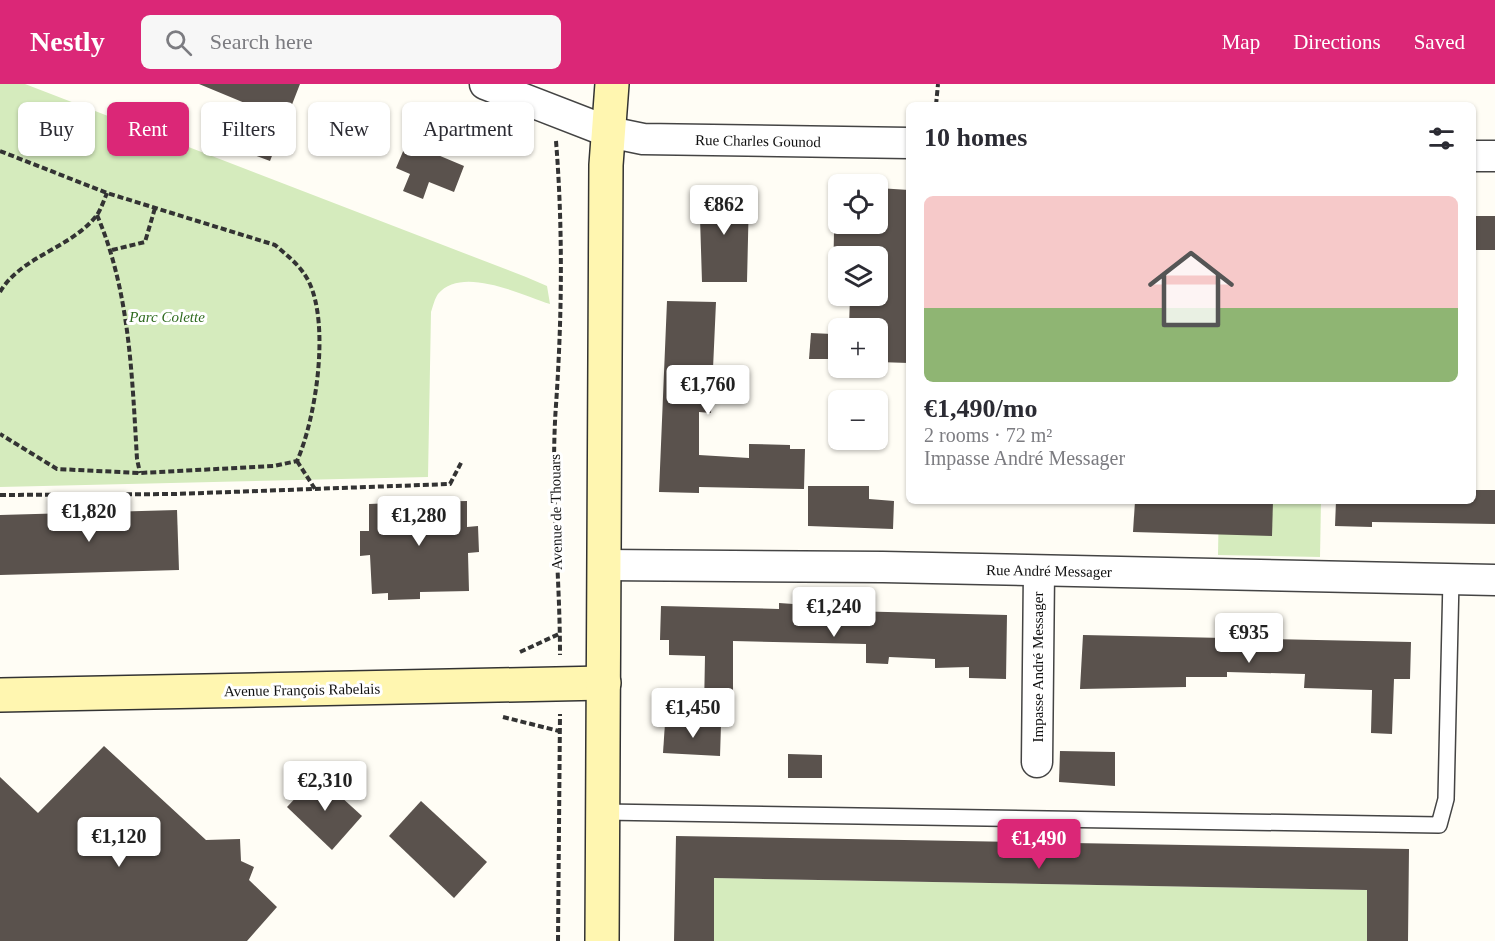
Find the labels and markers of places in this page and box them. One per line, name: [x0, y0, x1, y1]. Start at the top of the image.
pin: €862: [688, 185, 760, 236]
pin: €1,760: [659, 365, 757, 416]
pin: €1,820: [40, 492, 138, 543]
pin: €1,280: [370, 496, 468, 547]
pin: €1,240: [785, 587, 883, 638]
pin: €935: [1213, 613, 1285, 664]
pin: €1,450: [644, 688, 742, 739]
pin: €2,310: [276, 761, 374, 812]
pin: €1,120: [70, 817, 168, 868]
pin: €1,490: [990, 819, 1088, 870]

